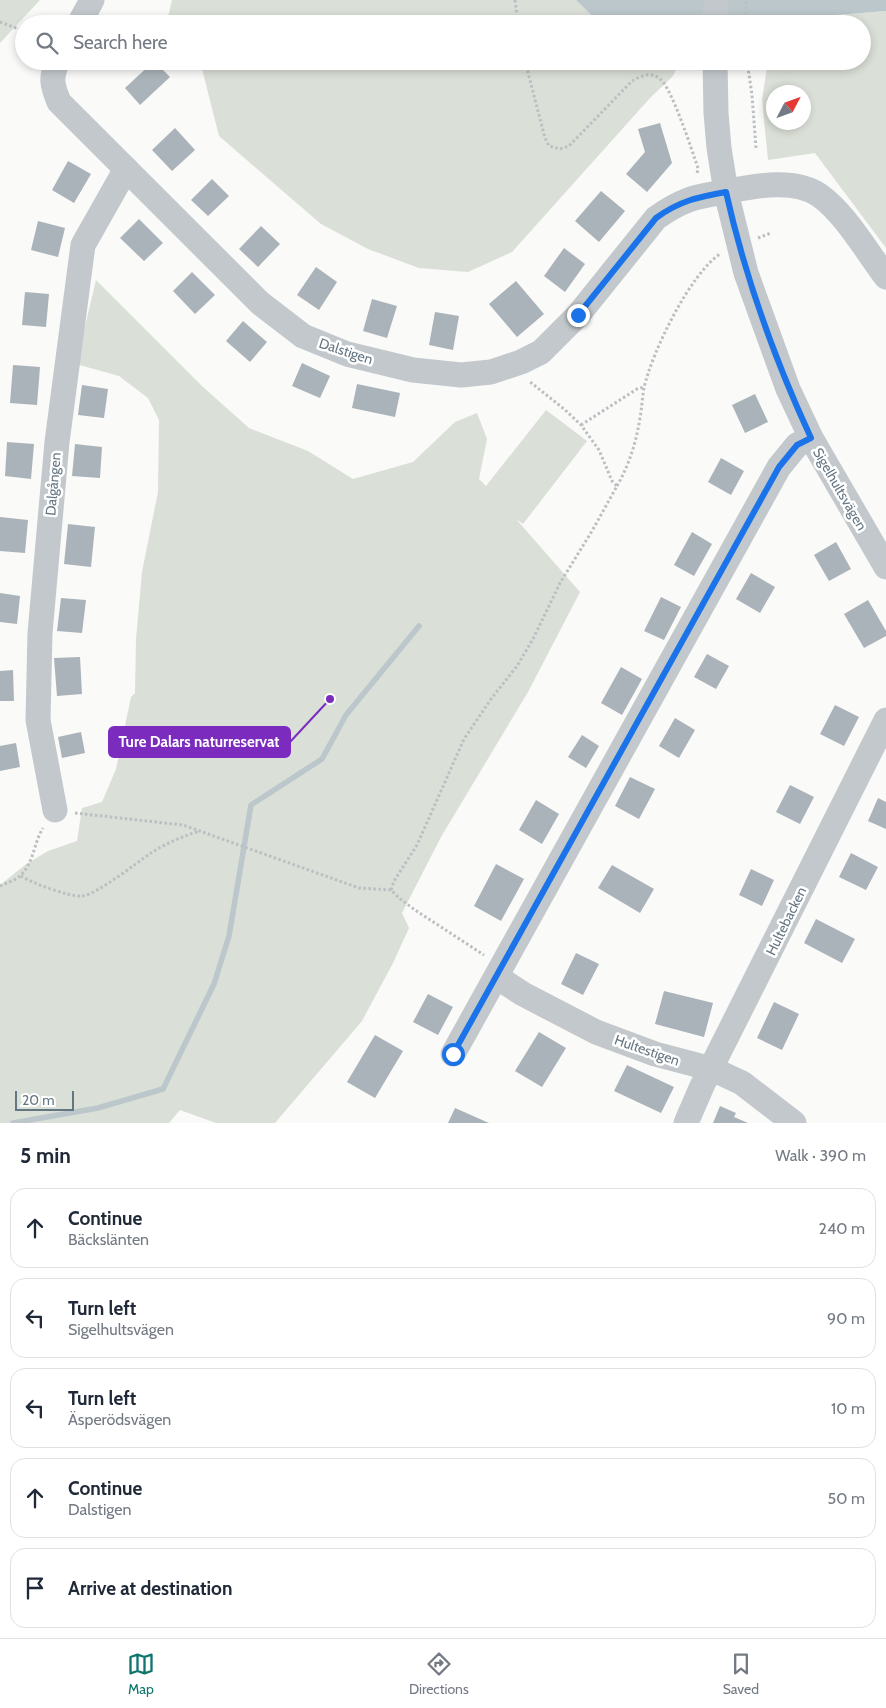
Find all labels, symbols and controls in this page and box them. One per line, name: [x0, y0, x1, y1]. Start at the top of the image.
search box: [15, 15, 871, 70]
icon: search: [33, 29, 61, 57]
text: Search here: [73, 31, 167, 54]
north arrow: [766, 85, 811, 130]
route end: [567, 304, 590, 327]
street label: Dalstigen: [317, 334, 375, 368]
street label: Sigelhultsvägen: [809, 444, 871, 534]
street label: Dalgången: [41, 451, 65, 516]
callout: Ture Dalars naturreservat: [109, 727, 290, 757]
text: Ture Dalars naturreservat: [119, 733, 279, 751]
street label: Hultebacken: [762, 884, 810, 958]
street label: Hultestigen: [612, 1030, 682, 1070]
route start: [442, 1043, 465, 1066]
scale bar: [15, 1088, 74, 1111]
text: 20 m: [22, 1091, 55, 1109]
text: 5 min: [20, 1143, 71, 1168]
text: Walk · 390 m: [775, 1146, 866, 1165]
text: Continue: [68, 1207, 142, 1230]
icon: ahead: [21, 1214, 49, 1242]
text: 240 m: [819, 1219, 865, 1238]
text: Bäckslänten: [68, 1230, 149, 1249]
text: Turn left: [68, 1297, 136, 1320]
icon: left: [21, 1304, 49, 1332]
text: 90 m: [827, 1309, 865, 1328]
text: Sigelhultsvägen: [68, 1320, 174, 1339]
text: Turn left: [68, 1387, 136, 1410]
icon: left: [21, 1394, 49, 1422]
text: 10 m: [831, 1399, 865, 1418]
text: Äsperödsvägen: [68, 1410, 171, 1429]
text: Continue: [68, 1477, 142, 1500]
icon: ahead: [21, 1484, 49, 1512]
text: 50 m: [828, 1489, 865, 1508]
text: Dalstigen: [68, 1500, 131, 1519]
icon: arrive: [21, 1574, 49, 1602]
text: Arrive at destination: [68, 1577, 232, 1600]
tab: Map: [127, 1650, 155, 1698]
tab: Directions: [409, 1650, 469, 1698]
tab: Saved: [723, 1650, 759, 1698]

